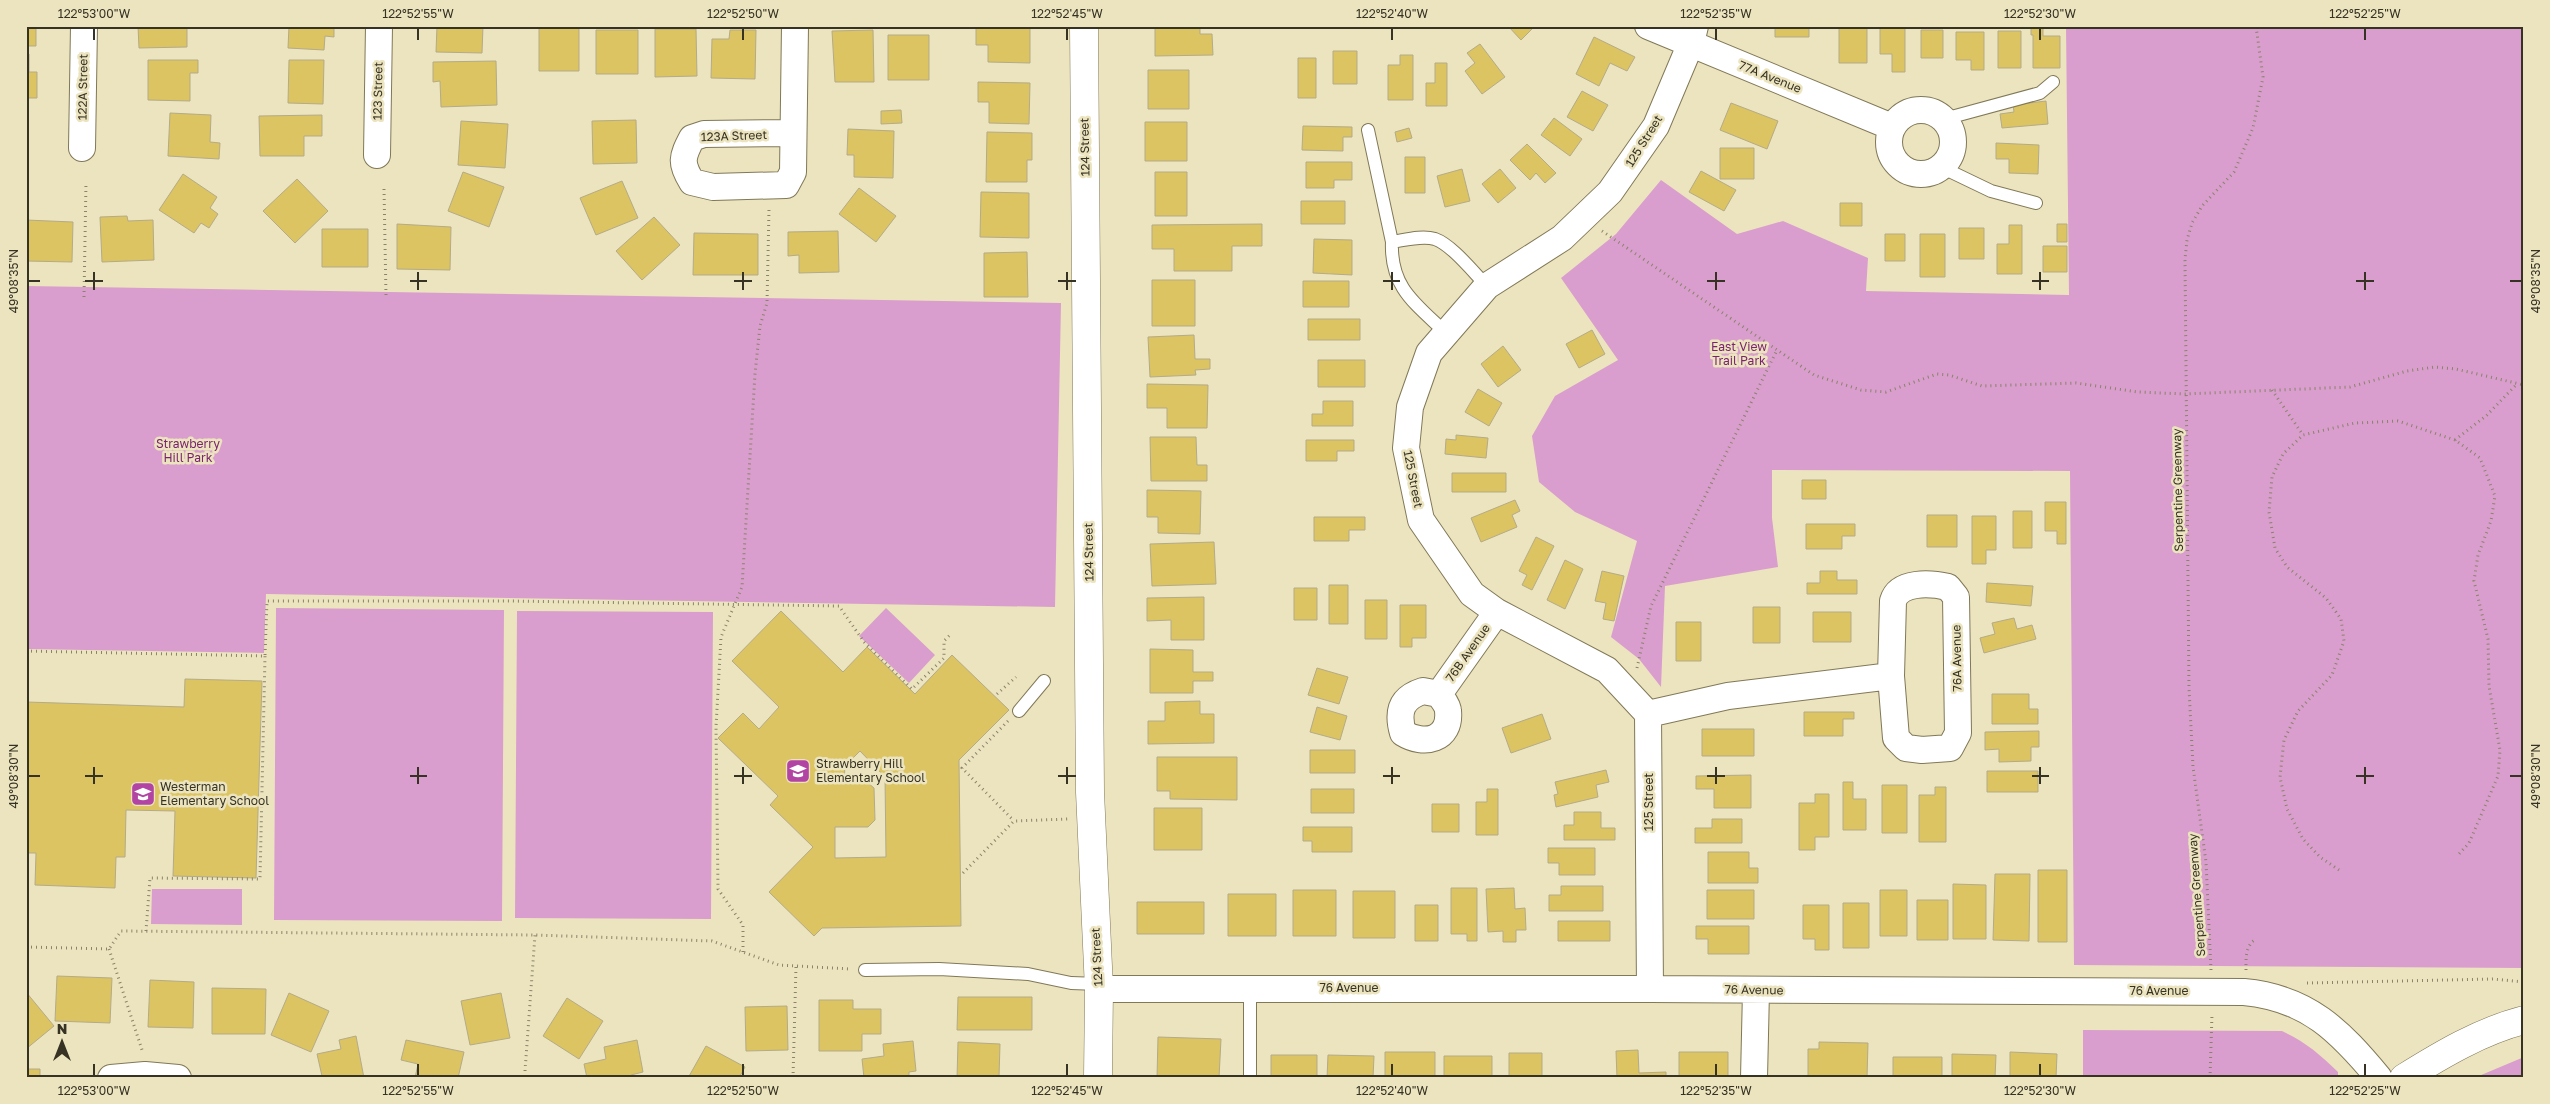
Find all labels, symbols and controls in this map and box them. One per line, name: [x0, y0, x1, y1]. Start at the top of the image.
text: 122°53'00"W: [58, 6, 131, 21]
text: 122°52'55"W: [382, 6, 454, 21]
text: 122°52'50"W: [707, 6, 779, 21]
text: 122°52'45"W: [1031, 6, 1103, 21]
text: 122°52'40"W: [1356, 6, 1429, 21]
text: 122°52'35"W: [1680, 6, 1752, 21]
text: 122°52'30"W: [2004, 6, 2076, 21]
text: 122°52'25"W: [2329, 6, 2401, 21]
street label: 122A Street: [74, 54, 91, 120]
street label: 77A Avenue: [1737, 57, 1804, 96]
street label: 123 Street: [369, 62, 386, 120]
street label: 125 Street: [1622, 112, 1665, 169]
street label: 124 Street: [1076, 117, 1093, 176]
street label: 123A Street: [701, 127, 768, 144]
text: 49°08'35"N: [6, 249, 21, 313]
text: 49°08'35"N: [2528, 249, 2543, 313]
park label: East View Trail Park: [1711, 339, 1767, 368]
street label: Serpentine Greenway: [2169, 428, 2186, 552]
park label: Strawberry Hill Park: [156, 436, 220, 465]
street label: 125 Street: [1401, 449, 1426, 509]
street label: 124 Street: [1080, 522, 1097, 581]
street label: 76B Avenue: [1442, 621, 1493, 684]
street label: 76A Avenue: [1948, 624, 1965, 692]
text: 49°08'30"N: [6, 744, 21, 808]
text: 49°08'30"N: [2528, 744, 2543, 808]
place label: Strawberry Hill Elementary School: [816, 756, 925, 785]
school or university icon: Strawberry Hill Elementary School: [785, 758, 811, 784]
street label: 125 Street: [1641, 773, 1656, 831]
place label: Westerman Elementary School: [160, 779, 269, 808]
school or university icon: Westerman Elementary School: [130, 781, 156, 807]
street label: Serpentine Greenway: [2185, 833, 2208, 957]
street label: 124 Street: [1087, 927, 1106, 987]
street label: 76 Avenue: [1320, 980, 1379, 995]
street label: 76 Avenue: [1724, 981, 1784, 998]
street label: 76 Avenue: [2130, 983, 2189, 998]
north arrow: [38, 1016, 88, 1066]
text: N: [57, 1020, 67, 1037]
text: 122°53'00"W: [58, 1083, 131, 1098]
text: 122°52'55"W: [382, 1083, 454, 1098]
text: 122°52'50"W: [707, 1083, 779, 1098]
text: 122°52'45"W: [1031, 1083, 1103, 1098]
text: 122°52'40"W: [1356, 1083, 1429, 1098]
text: 122°52'35"W: [1680, 1083, 1752, 1098]
text: 122°52'30"W: [2004, 1083, 2076, 1098]
text: 122°52'25"W: [2329, 1083, 2401, 1098]

